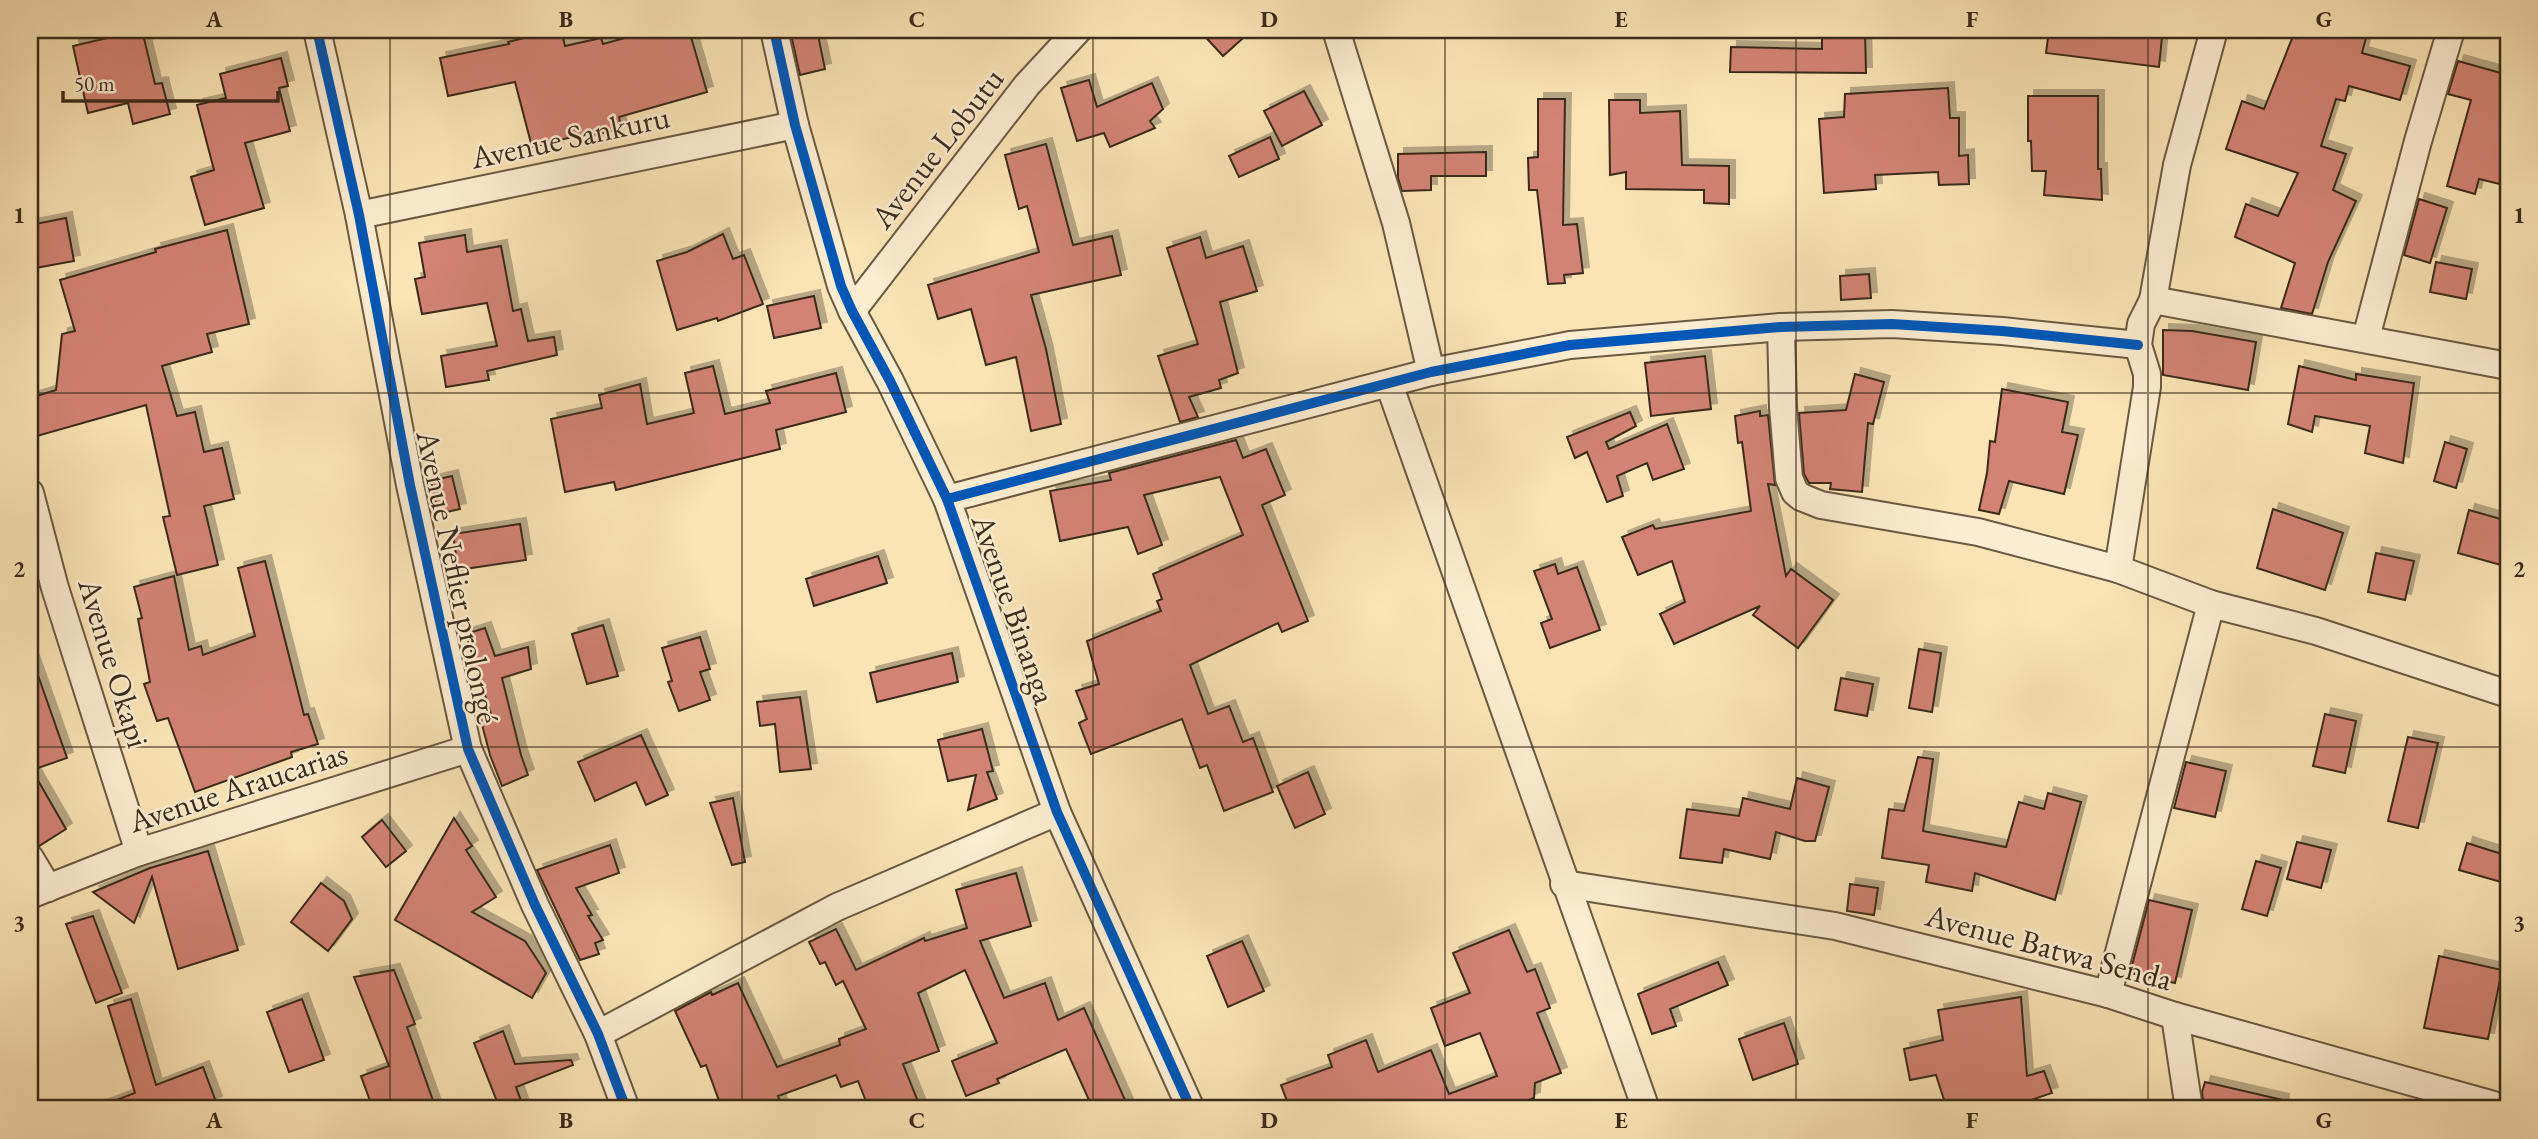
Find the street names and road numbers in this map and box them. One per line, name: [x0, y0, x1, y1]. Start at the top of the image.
street label: Avenue Lobutu: [860, 59, 1013, 238]
street label: Avenue Sankuru: [466, 95, 673, 179]
street label: Avenue Neflier prolongé: [406, 425, 510, 728]
street label: Avenue Binanga: [962, 508, 1066, 710]
street label: Avenue Okapi: [68, 572, 160, 753]
street label: Avenue Araucarias: [122, 732, 353, 842]
street label: Avenue Batwa Senda: [1920, 894, 2177, 1000]

